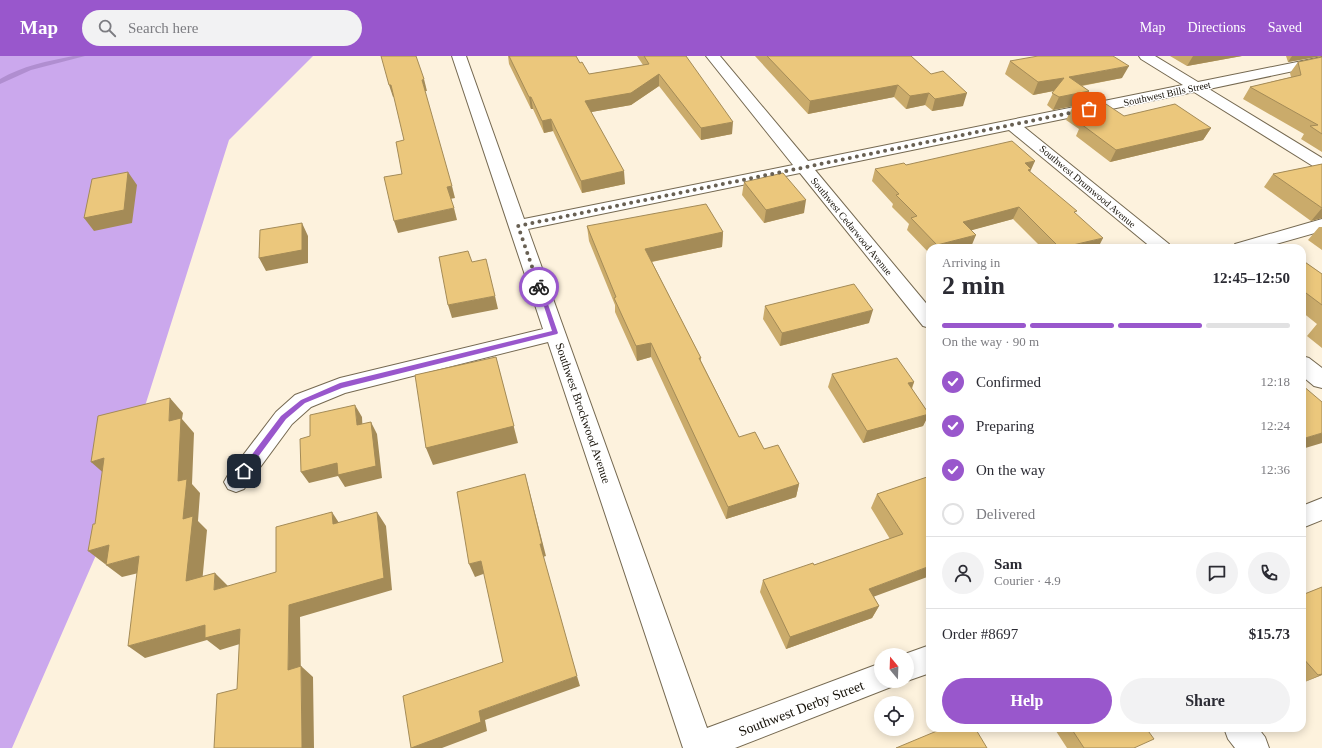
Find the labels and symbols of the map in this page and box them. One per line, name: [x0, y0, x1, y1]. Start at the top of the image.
street label: Southwest Bills Street: [1122, 79, 1212, 108]
pin: [1072, 92, 1106, 126]
street label: Southwest Drumwood Avenue: [1037, 143, 1138, 230]
street label: Southwest Cedarwood Avenue: [809, 175, 895, 278]
courier: [519, 267, 559, 307]
street label: Southwest Brockwood Avenue: [552, 341, 614, 485]
pin: [227, 454, 261, 488]
north arrow: [874, 648, 914, 688]
street label: Southwest Derby Street: [736, 678, 866, 739]

